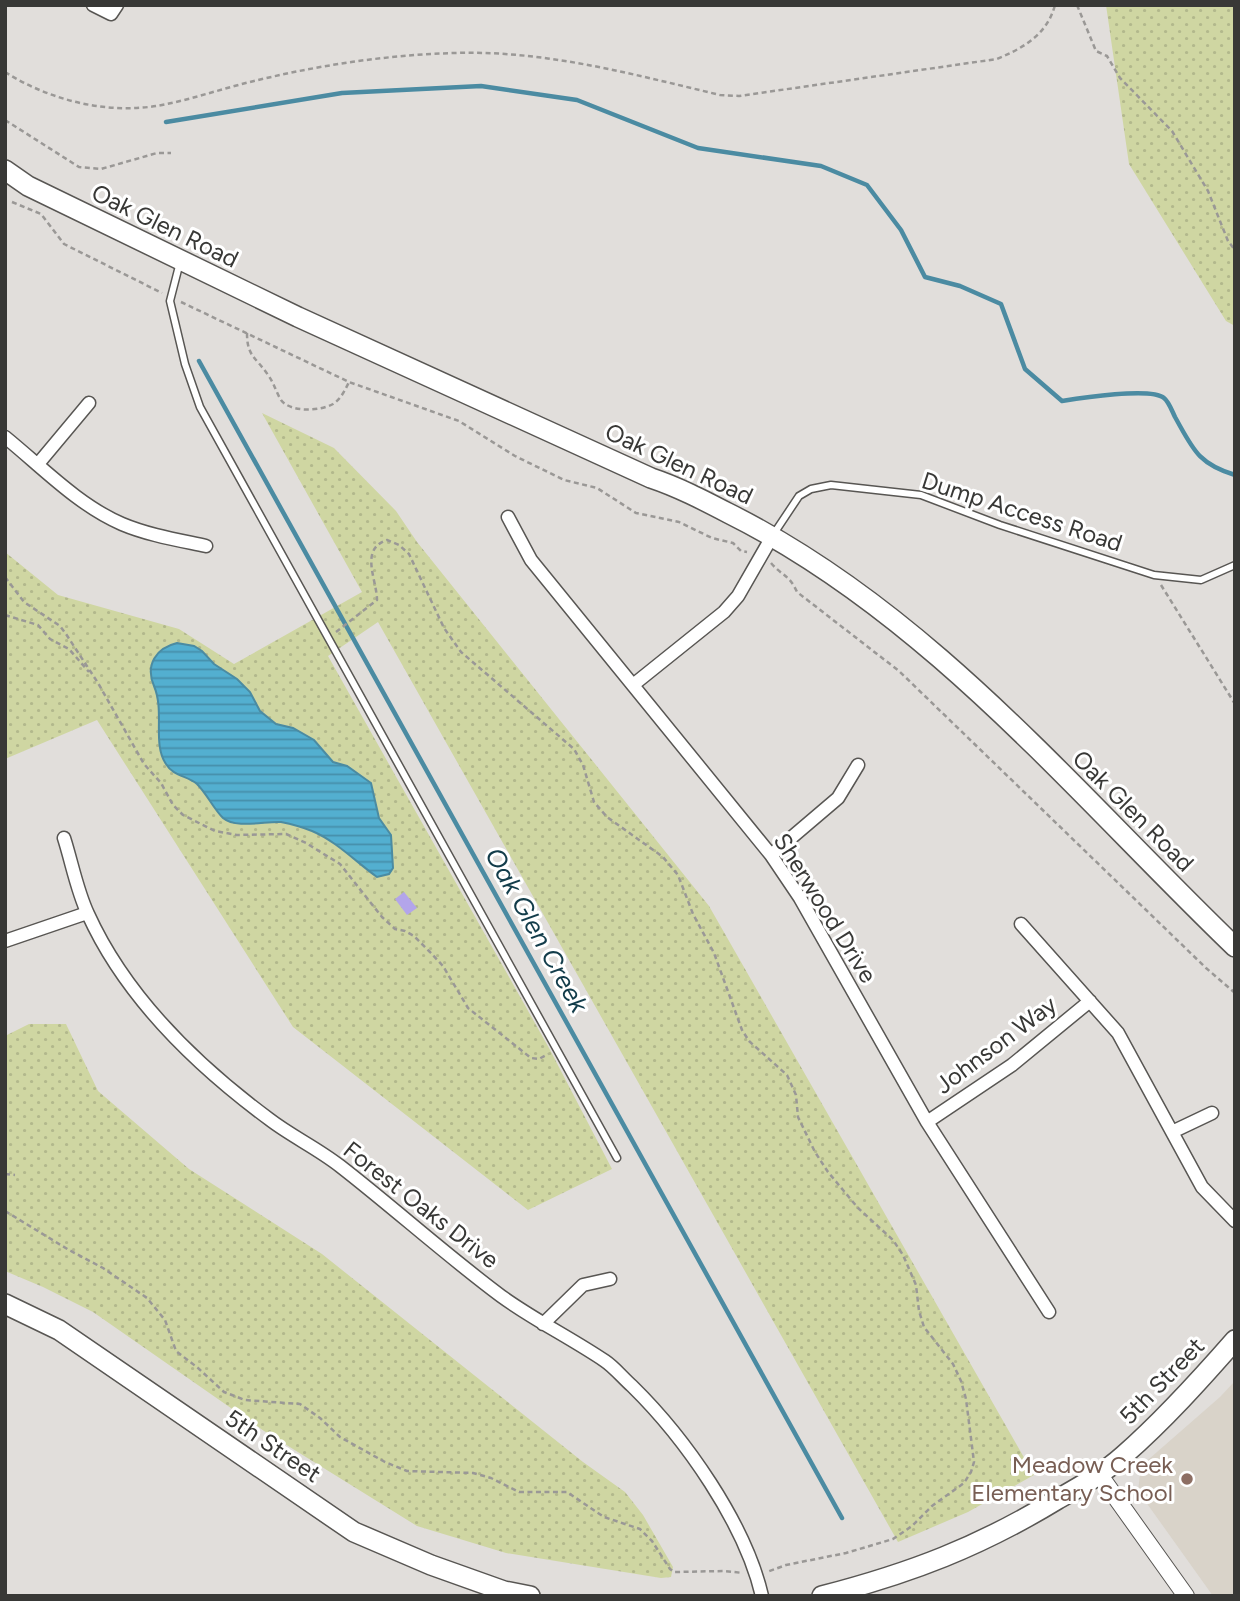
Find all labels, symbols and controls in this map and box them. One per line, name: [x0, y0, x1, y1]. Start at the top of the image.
street label: Oak Glen Road: [87, 178, 243, 274]
street label: Oak Glen Road: [601, 417, 758, 510]
street label: Dump Access Road: [918, 465, 1126, 558]
street label: Oak Glen Road: [1067, 744, 1200, 877]
street label: Sherwood Drive: [768, 827, 883, 988]
water label: Oak Glen Creek: [478, 842, 596, 1019]
street label: Johnson Way: [929, 989, 1062, 1100]
street label: Forest Oaks Drive: [338, 1135, 505, 1274]
street label: 5th Street: [1113, 1331, 1210, 1430]
street label: 5th Street: [220, 1403, 327, 1488]
place label: Meadow Creek Elementary School: [971, 1450, 1173, 1507]
marker: Meadow Creek Elementary School: [1179, 1471, 1195, 1487]

